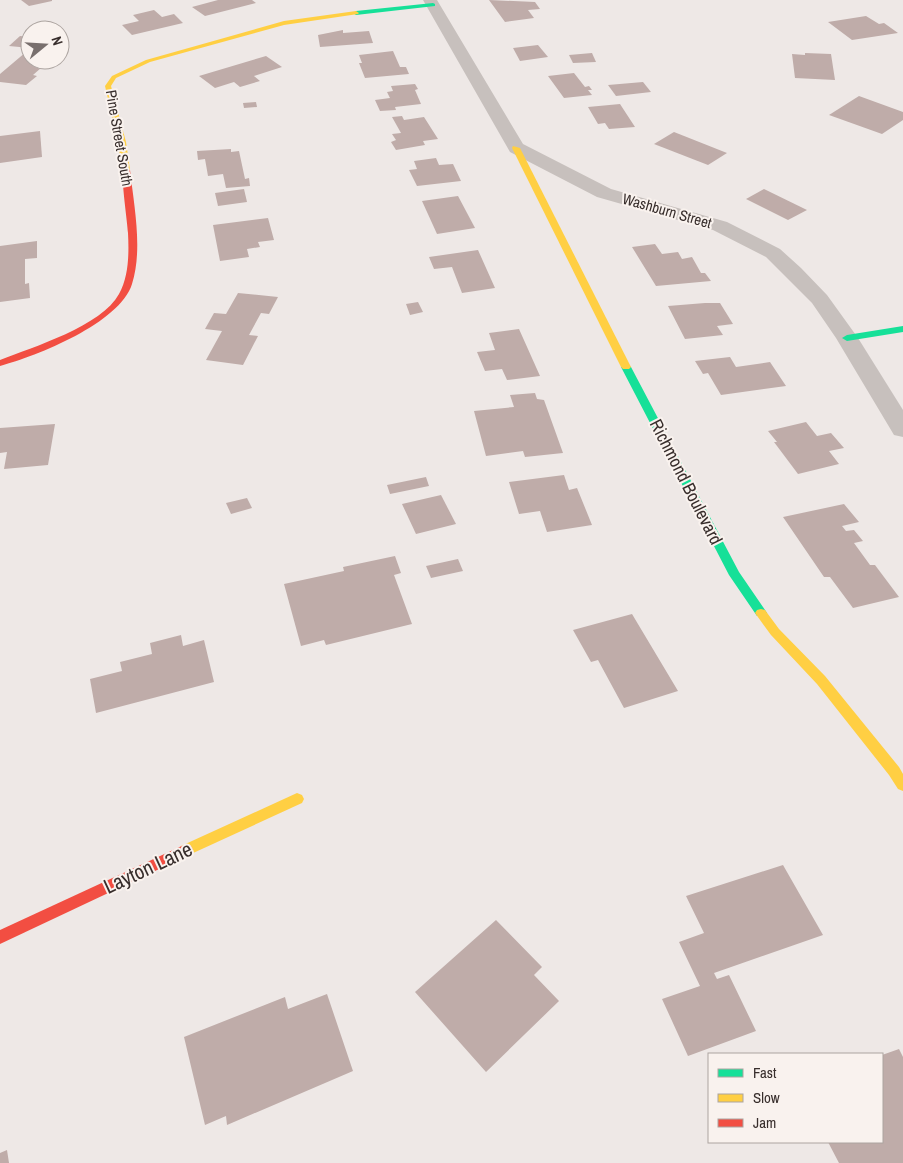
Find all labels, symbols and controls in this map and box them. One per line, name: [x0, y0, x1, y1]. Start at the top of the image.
north arrow: [20, 20, 70, 70]
text: N: [48, 34, 67, 48]
street label: Pine Street South: [101, 88, 138, 188]
street label: Washburn Street: [620, 188, 715, 233]
street label: Richmond Boulevard: [644, 415, 729, 549]
street label: Layton Lane: [99, 834, 197, 901]
legend: [708, 1053, 883, 1143]
text: Fast: [753, 1062, 777, 1083]
text: Slow: [753, 1087, 780, 1108]
text: Jam: [753, 1112, 776, 1133]

